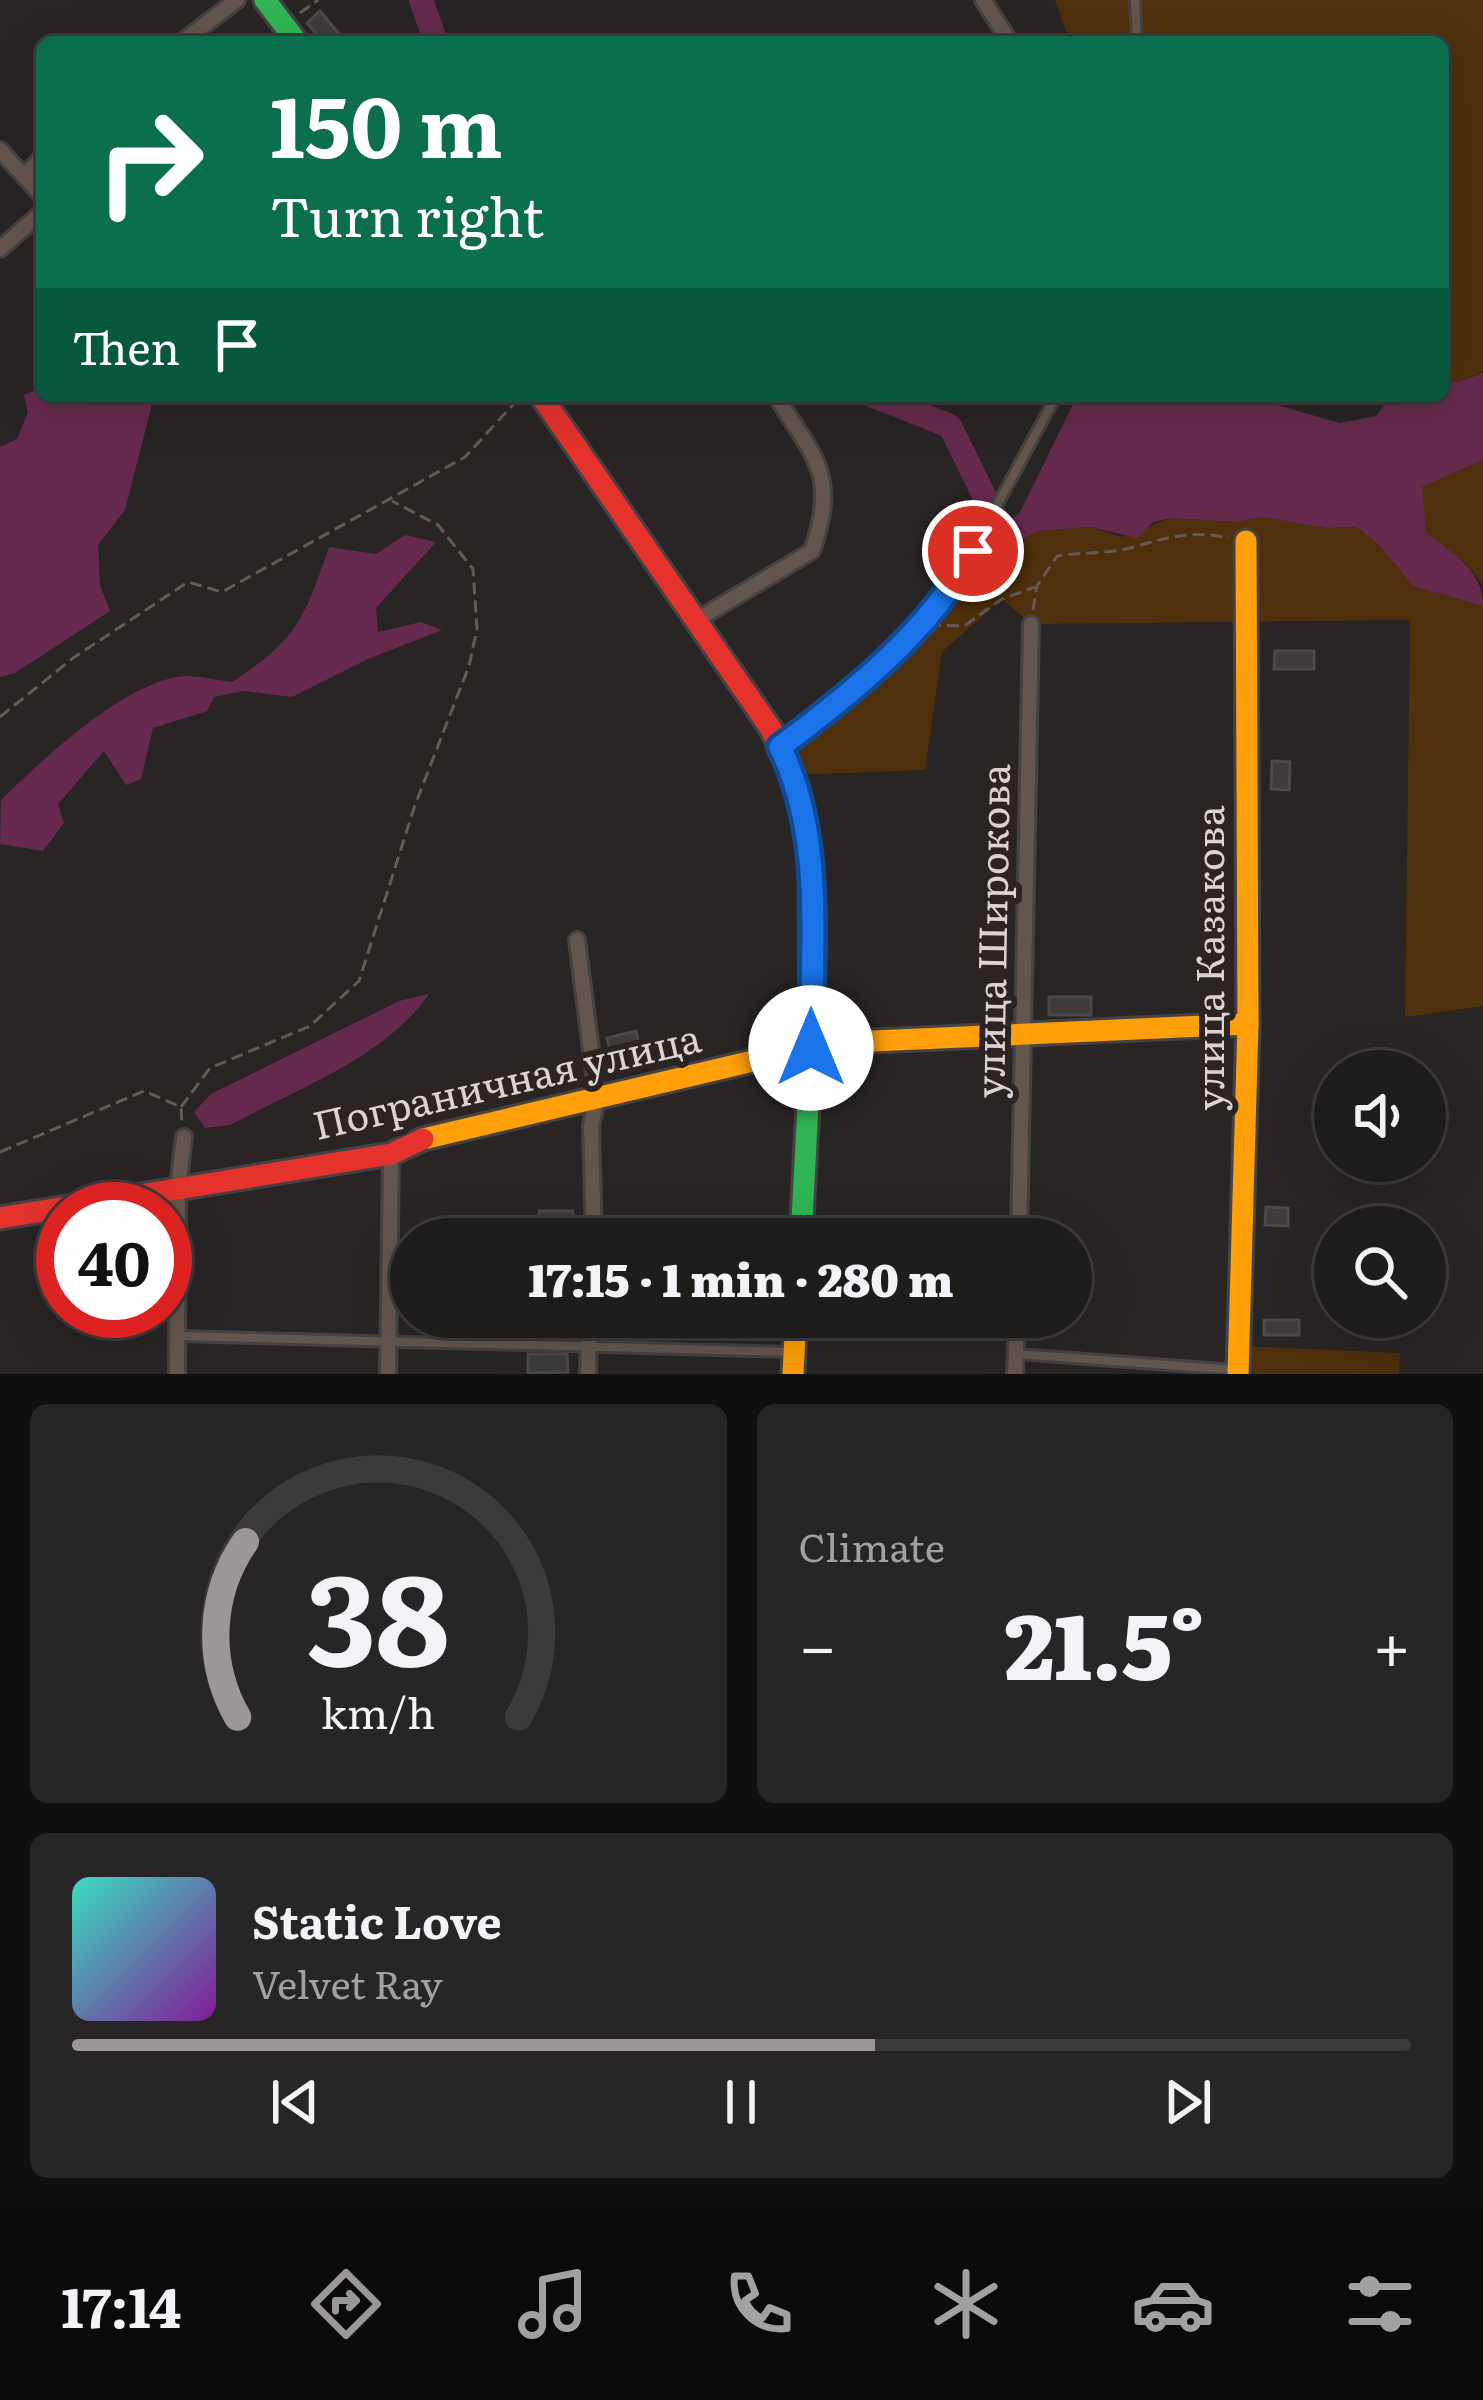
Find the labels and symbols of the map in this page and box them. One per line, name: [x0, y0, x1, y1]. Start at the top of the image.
pin: [922, 500, 1024, 602]
street label: улица Широкова: [958, 763, 1022, 1099]
street label: улица Казакова: [1178, 805, 1236, 1111]
position arrow: [748, 985, 874, 1111]
street label: Пограничная улица: [307, 1006, 706, 1152]
speed limit sign: 40: [36, 1182, 192, 1338]

